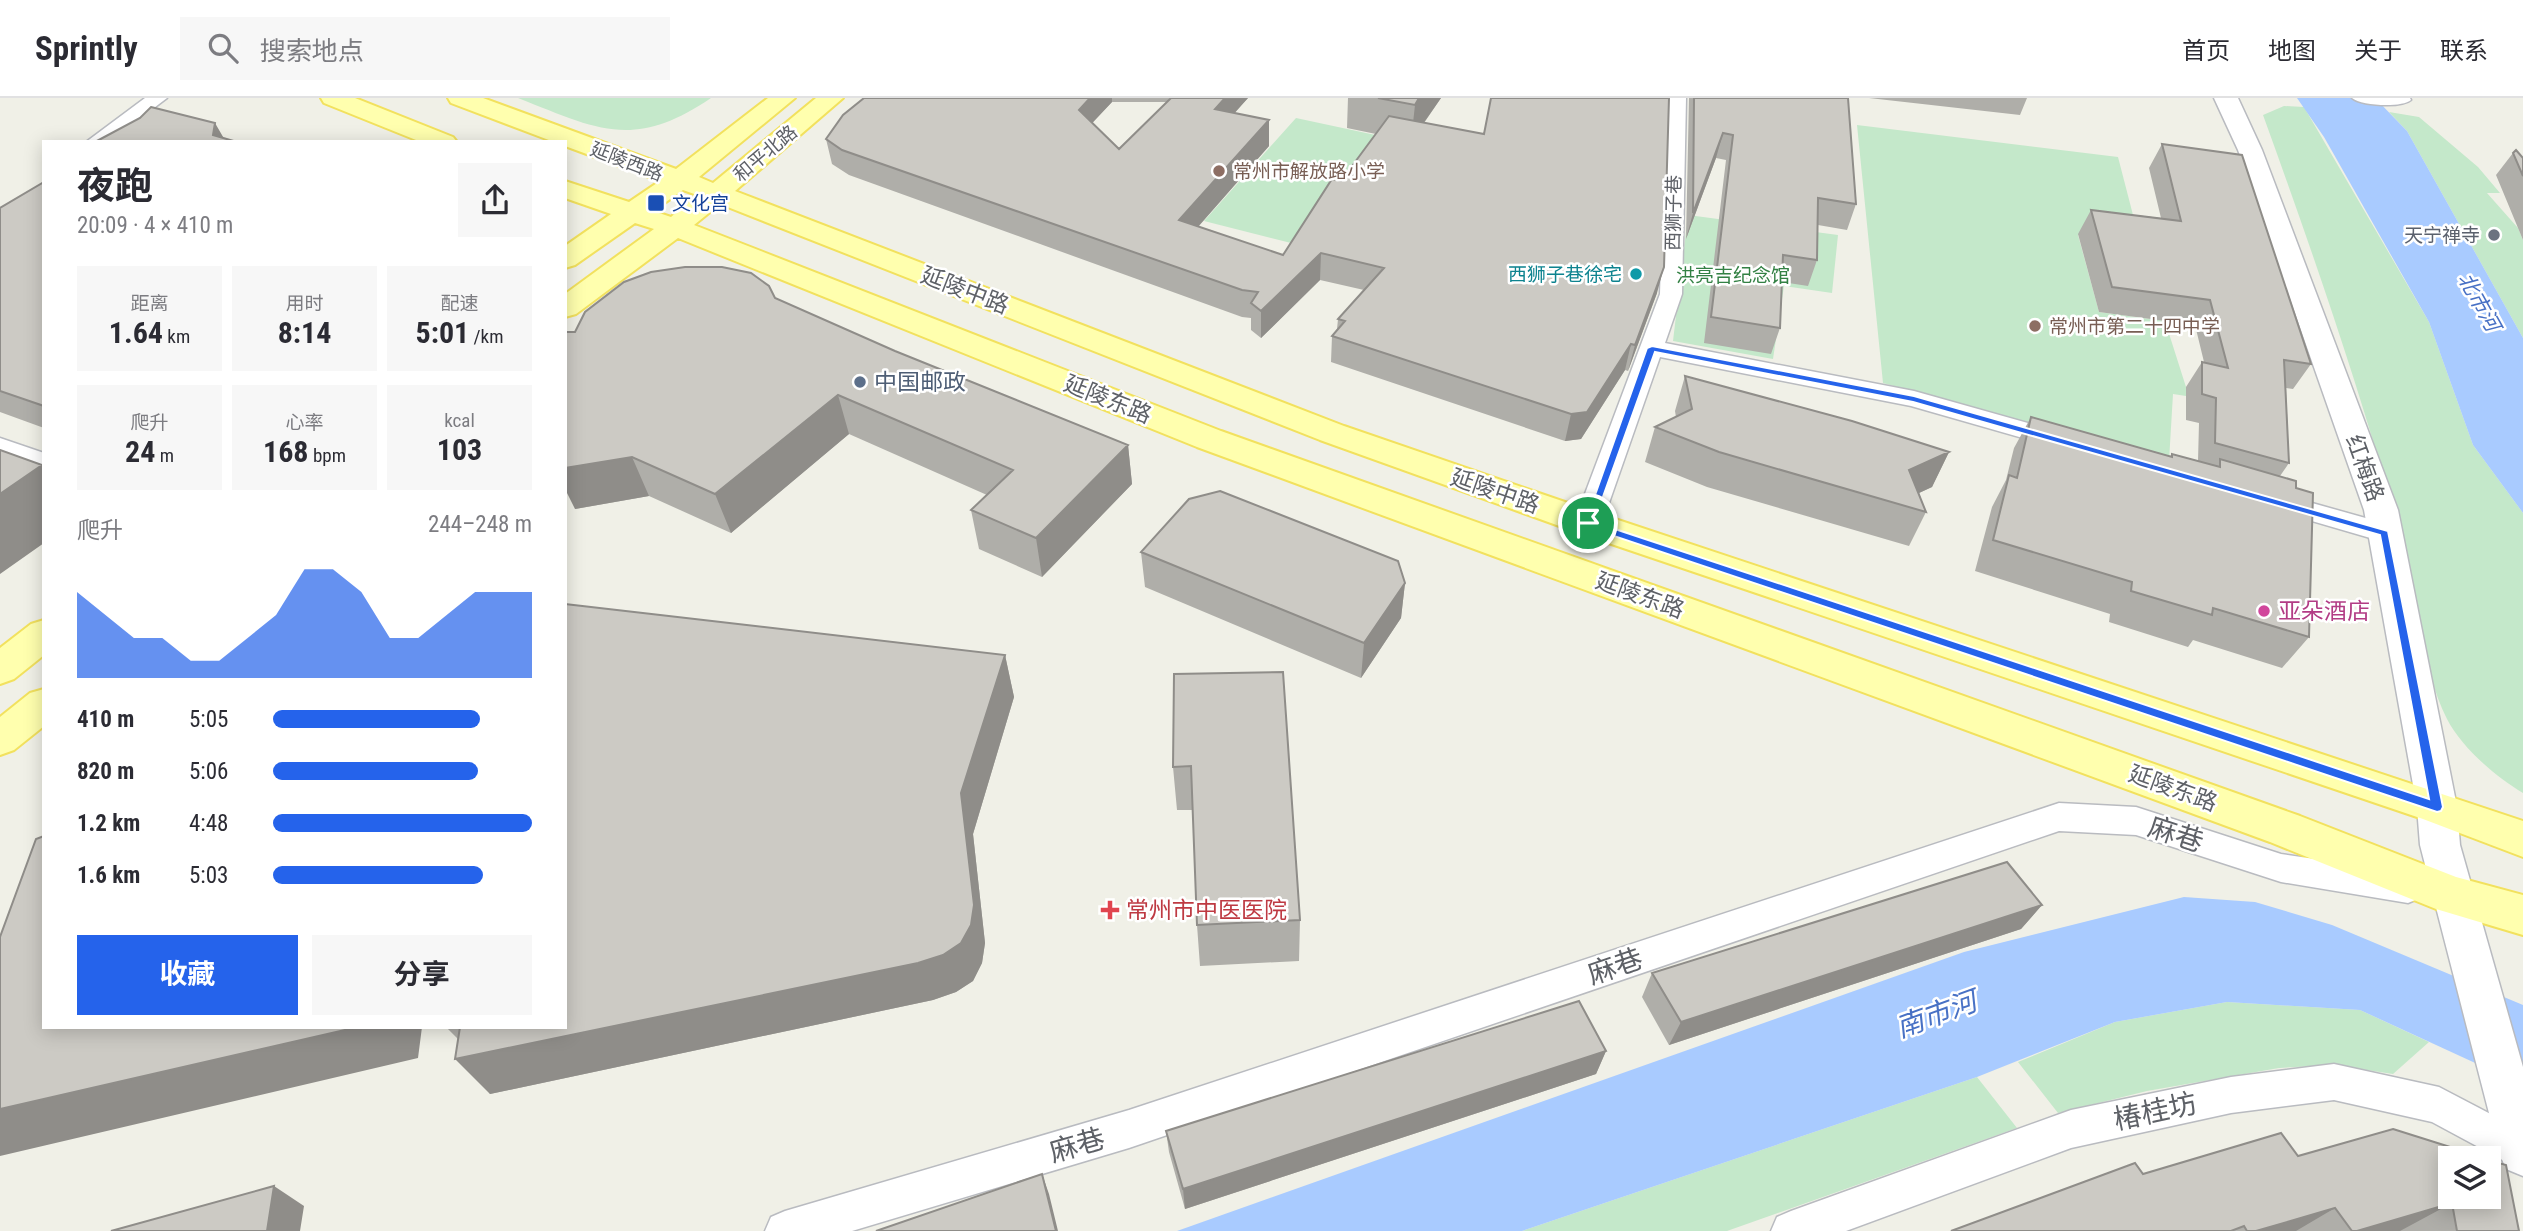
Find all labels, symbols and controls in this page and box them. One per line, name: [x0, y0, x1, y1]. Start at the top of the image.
search box: [180, 17, 670, 80]
text: Sprintly: [35, 29, 138, 68]
icon: search: [204, 29, 242, 67]
text: 搜索地点: [260, 36, 364, 66]
text: 首页: [2182, 37, 2230, 65]
text: 地图: [2268, 37, 2316, 65]
text: 关于: [2354, 37, 2402, 65]
text: 联系: [2440, 37, 2488, 65]
street label: 和平北路: [729, 120, 802, 187]
street label: 延陵西路: [587, 137, 666, 186]
place label: 常州市解放路小学: [1233, 160, 1385, 183]
button: share: [458, 163, 532, 237]
marker: 常州市解放路小学: [1211, 163, 1227, 179]
text: 夜跑: [77, 164, 153, 208]
street label: 西狮子巷: [1661, 175, 1686, 251]
place label: 文化宫: [672, 192, 729, 215]
marker: 文化宫: [646, 193, 666, 213]
text: 20:09 · 4 × 410 m: [77, 212, 233, 239]
place label: 天宁禅寺: [2404, 224, 2480, 247]
marker: 天宁禅寺: [2486, 227, 2502, 243]
street label: 延陵中路: [917, 261, 1013, 320]
place label: 西狮子巷徐宅: [1508, 263, 1622, 286]
park label: 洪亮吉纪念馆: [1676, 264, 1790, 287]
marker: 西狮子巷徐宅: [1628, 266, 1644, 282]
water label: 北市河: [2453, 269, 2507, 339]
text: 距离: [130, 292, 169, 315]
text: 用时: [285, 292, 324, 315]
text: 配速: [440, 292, 479, 315]
text: 1.64: [109, 315, 163, 350]
text: 8:14: [278, 315, 331, 350]
text: 5:01: [416, 315, 469, 350]
place label: 常州市第二十四中学: [2049, 315, 2220, 338]
marker: 常州市第二十四中学: [2027, 318, 2043, 334]
text: km: [163, 325, 190, 348]
text: /km: [469, 325, 503, 348]
place label: 中国邮政: [874, 369, 966, 396]
street label: 延陵东路: [1060, 370, 1156, 429]
marker: 中国邮政: [852, 374, 868, 390]
text: kcal: [444, 409, 475, 432]
text: 爬升: [130, 411, 169, 434]
text: 心率: [285, 411, 324, 434]
street label: 红梅路: [2340, 431, 2389, 505]
text: 103: [437, 432, 482, 467]
text: 24: [125, 434, 155, 469]
text: 168: [263, 434, 309, 469]
text: m: [155, 444, 174, 467]
text: bpm: [309, 444, 346, 467]
street label: 延陵中路: [1447, 464, 1543, 519]
pin: [1558, 493, 1618, 553]
icon: arrive: [1569, 504, 1607, 542]
text: 244–248 m: [428, 511, 532, 538]
text: 爬升: [77, 517, 123, 544]
street label: 延陵东路: [1592, 567, 1688, 624]
place label: 亚朵酒店: [2278, 598, 2370, 625]
marker: 亚朵酒店: [2256, 603, 2272, 619]
text: 410 m: [77, 706, 134, 733]
text: 5:05: [189, 706, 228, 733]
text: 820 m: [77, 758, 134, 785]
text: 5:06: [189, 758, 228, 785]
street label: 延陵东路: [2125, 760, 2221, 817]
text: 1.2 km: [77, 810, 140, 837]
text: 4:48: [189, 810, 228, 837]
street label: 麻巷: [2144, 810, 2208, 859]
text: 1.6 km: [77, 862, 140, 889]
text: 5:03: [189, 862, 228, 889]
place label: 常州市中医医院: [1126, 897, 1287, 924]
marker: 常州市中医医院: [1100, 900, 1120, 920]
button: 收藏: [77, 935, 298, 1015]
button: 分享: [312, 935, 532, 1015]
street label: 麻巷: [1583, 942, 1647, 991]
water label: 南市河: [1891, 983, 1986, 1044]
street label: 椿桂坊: [2111, 1087, 2200, 1136]
street label: 麻巷: [1046, 1122, 1109, 1169]
map controls: [2438, 1146, 2501, 1209]
button: layers: [2438, 1146, 2501, 1209]

